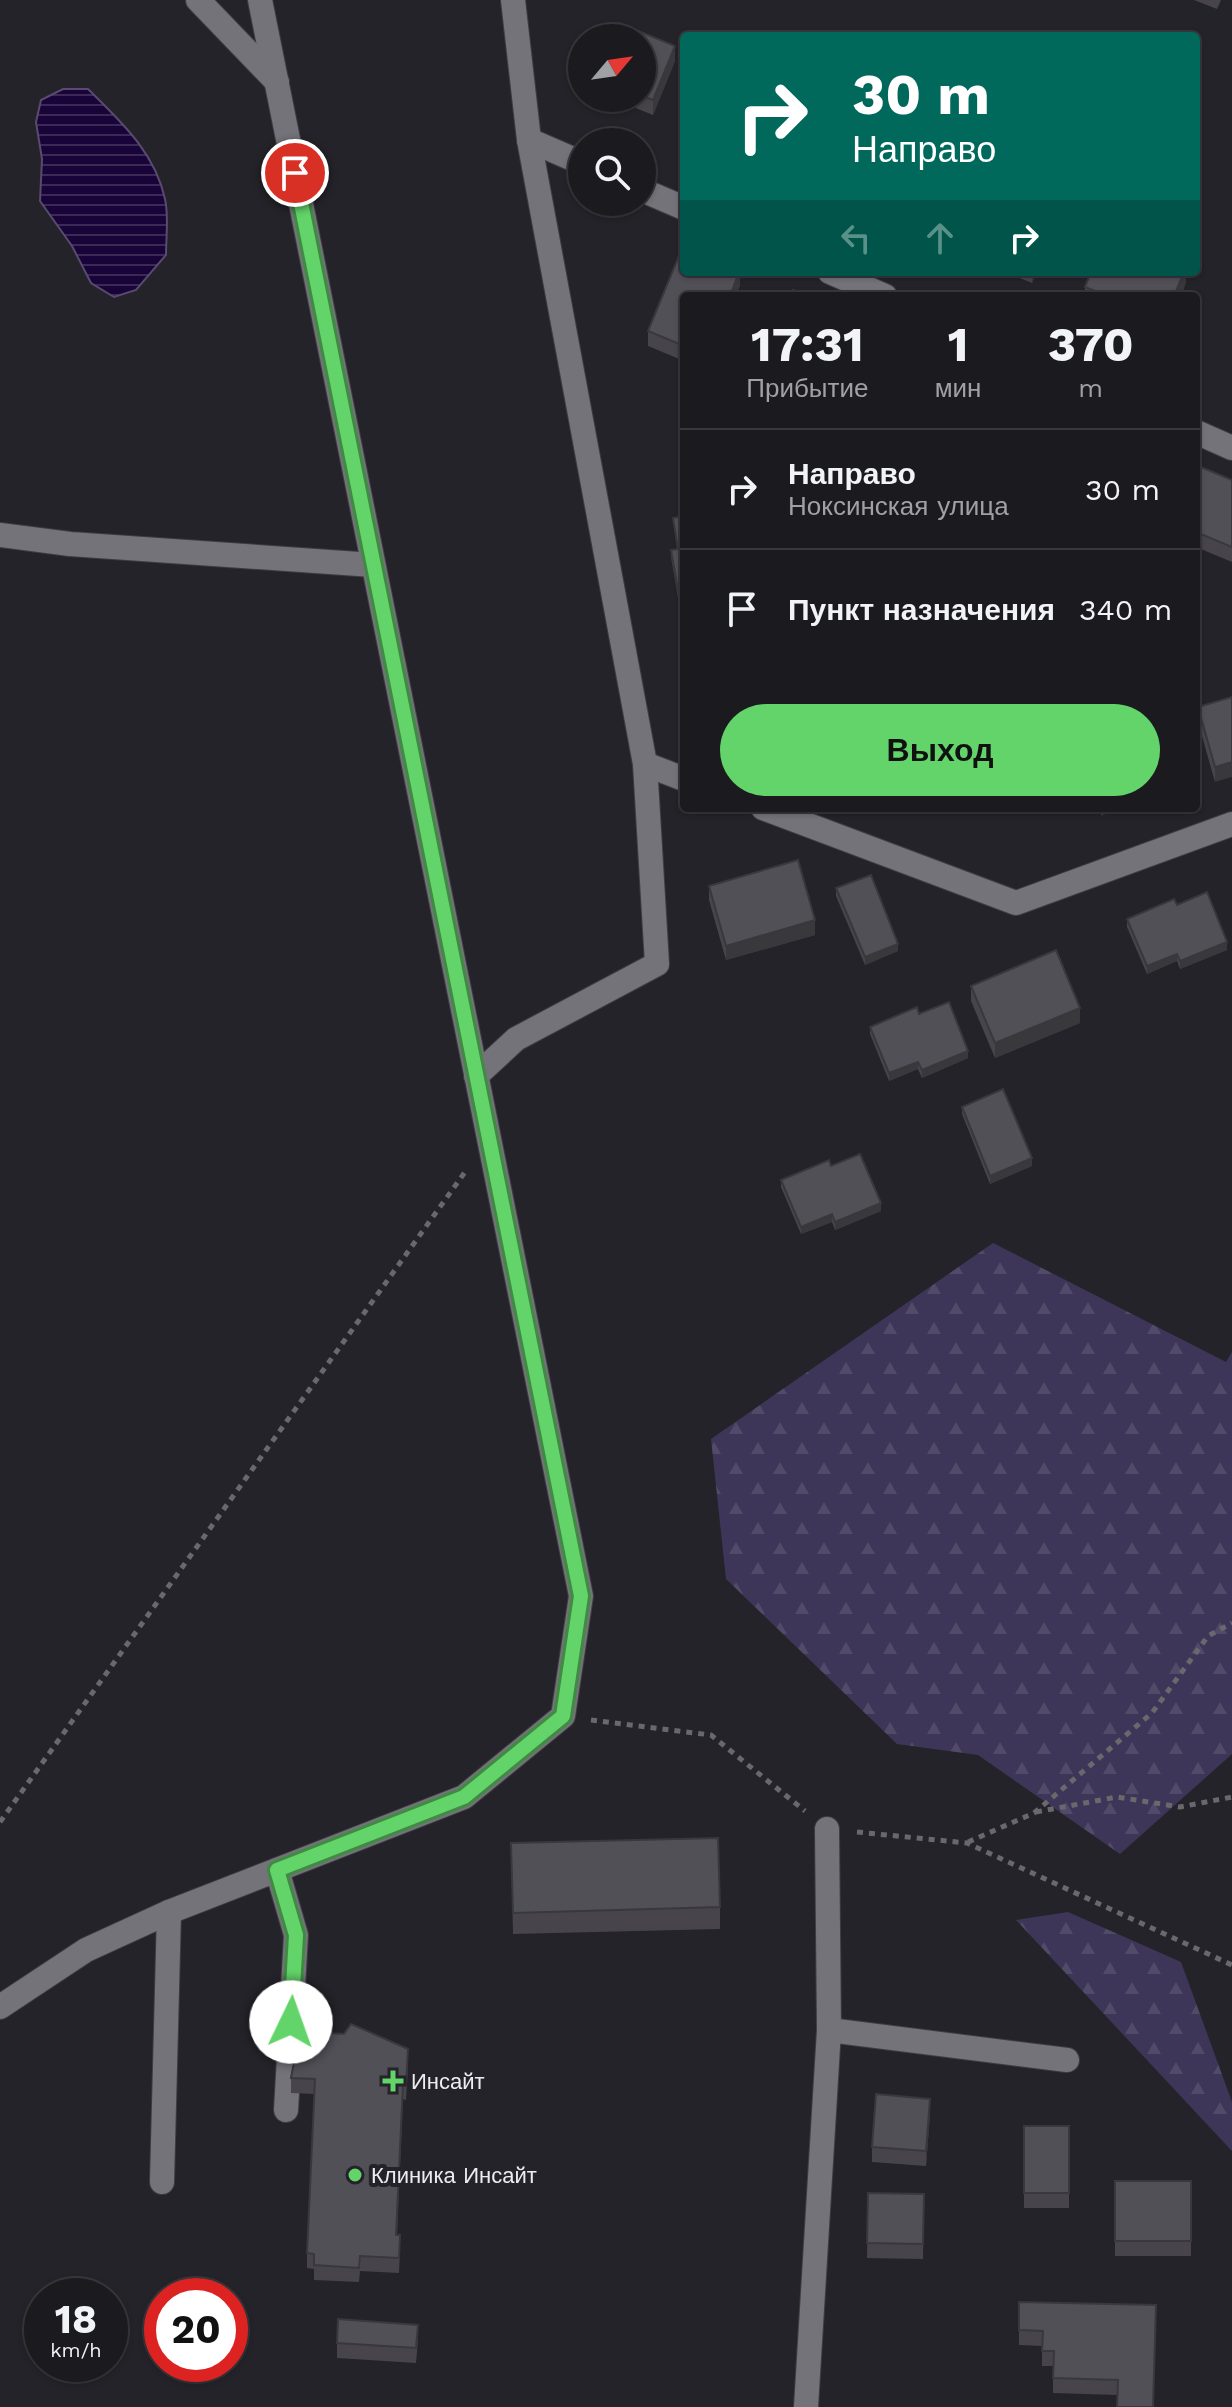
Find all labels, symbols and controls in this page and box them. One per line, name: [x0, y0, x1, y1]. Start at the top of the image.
north arrow: [568, 24, 656, 112]
map controls: [568, 24, 656, 216]
text: 30 m: [852, 62, 990, 128]
icon: right: [720, 64, 824, 168]
button: search: [568, 128, 656, 216]
text: Направо: [852, 129, 996, 171]
pin: [261, 139, 329, 207]
icon: arrive: [273, 151, 317, 195]
icon: left: [834, 216, 878, 260]
icon: ahead: [918, 216, 962, 260]
icon: right: [1002, 216, 1046, 260]
text: 17:31: [751, 316, 864, 373]
text: 1: [948, 316, 968, 373]
text: 370: [1048, 316, 1134, 373]
text: Прибытие: [746, 373, 868, 403]
text: мин: [935, 373, 981, 403]
text: m: [1078, 373, 1103, 403]
text: Направо: [788, 456, 916, 491]
icon: right: [720, 467, 764, 511]
text: 30 m: [1085, 472, 1160, 507]
text: Ноксинская улица: [788, 491, 1009, 521]
icon: arrive: [720, 587, 764, 631]
text: Пункт назначения: [788, 592, 1055, 627]
text: 340 m: [1079, 592, 1172, 627]
button: Выход: [720, 704, 1160, 796]
position arrow: [249, 1980, 333, 2064]
place label: Инсайт: [411, 2069, 485, 2094]
marker: Инсайт: [382, 2070, 404, 2092]
place label: Клиника Инсайт: [371, 2163, 537, 2188]
marker: Клиника Инсайт: [346, 2166, 364, 2184]
speed limit sign: 20: [144, 2278, 248, 2382]
text: 18: [55, 2296, 97, 2343]
text: km/h: [50, 2338, 102, 2362]

